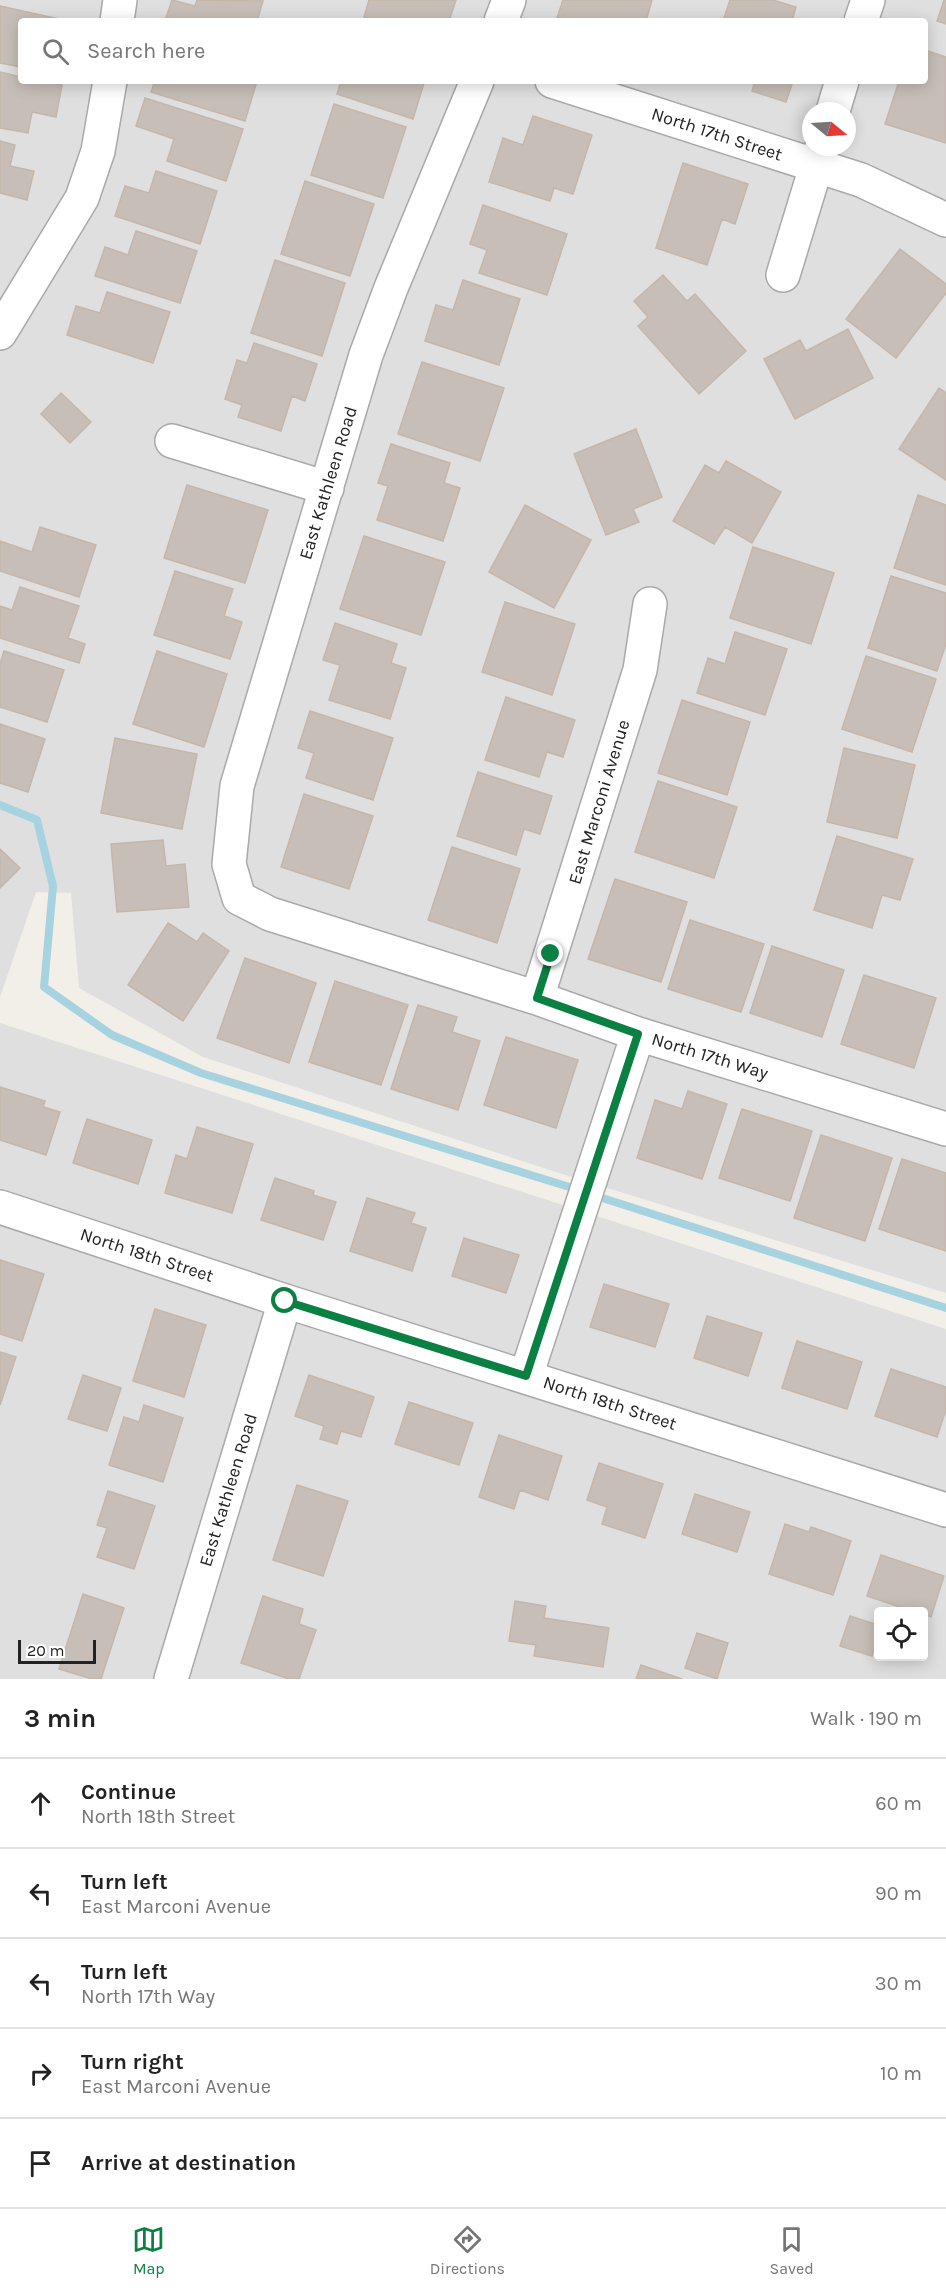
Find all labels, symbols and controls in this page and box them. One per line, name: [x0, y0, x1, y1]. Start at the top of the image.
search box: [18, 18, 928, 84]
icon: search: [39, 35, 72, 68]
text: Search here: [87, 38, 205, 64]
street label: North 17th Street: [649, 102, 785, 166]
north arrow: [802, 102, 856, 156]
street label: East Kathleen Road: [294, 404, 362, 562]
street label: East Marconi Avenue: [563, 717, 635, 887]
route end: [537, 940, 563, 966]
street label: North 17th Way: [649, 1028, 772, 1084]
street label: North 18th Street: [78, 1223, 217, 1287]
route start: [271, 1287, 297, 1313]
street label: North 18th Street: [541, 1371, 680, 1435]
street label: East Kathleen Road: [194, 1411, 262, 1569]
map controls: [874, 1607, 928, 1661]
button: locate: [874, 1607, 928, 1661]
scale bar: [18, 1637, 96, 1664]
text: 20 m: [27, 1641, 65, 1660]
text: 3 min: [24, 1703, 96, 1734]
text: Walk · 190 m: [810, 1707, 922, 1730]
text: Continue: [81, 1779, 176, 1805]
icon: ahead: [24, 1787, 57, 1820]
text: 60 m: [875, 1792, 922, 1815]
text: North 18th Street: [81, 1805, 235, 1828]
text: Turn left: [81, 1869, 168, 1895]
icon: left: [24, 1877, 57, 1910]
text: 90 m: [875, 1882, 922, 1905]
text: East Marconi Avenue: [81, 1895, 271, 1918]
text: Turn left: [81, 1959, 168, 1985]
icon: left: [24, 1967, 57, 2000]
text: 30 m: [875, 1972, 922, 1995]
text: North 17th Way: [81, 1985, 215, 2008]
text: Turn right: [81, 2049, 184, 2075]
icon: right: [24, 2057, 57, 2090]
text: 10 m: [880, 2062, 922, 2085]
text: East Marconi Avenue: [81, 2075, 271, 2098]
icon: arrive: [24, 2147, 57, 2180]
text: Arrive at destination: [81, 2150, 296, 2176]
tab: Map: [132, 2223, 165, 2278]
tab: Directions: [430, 2223, 505, 2278]
tab: Saved: [770, 2223, 814, 2278]

